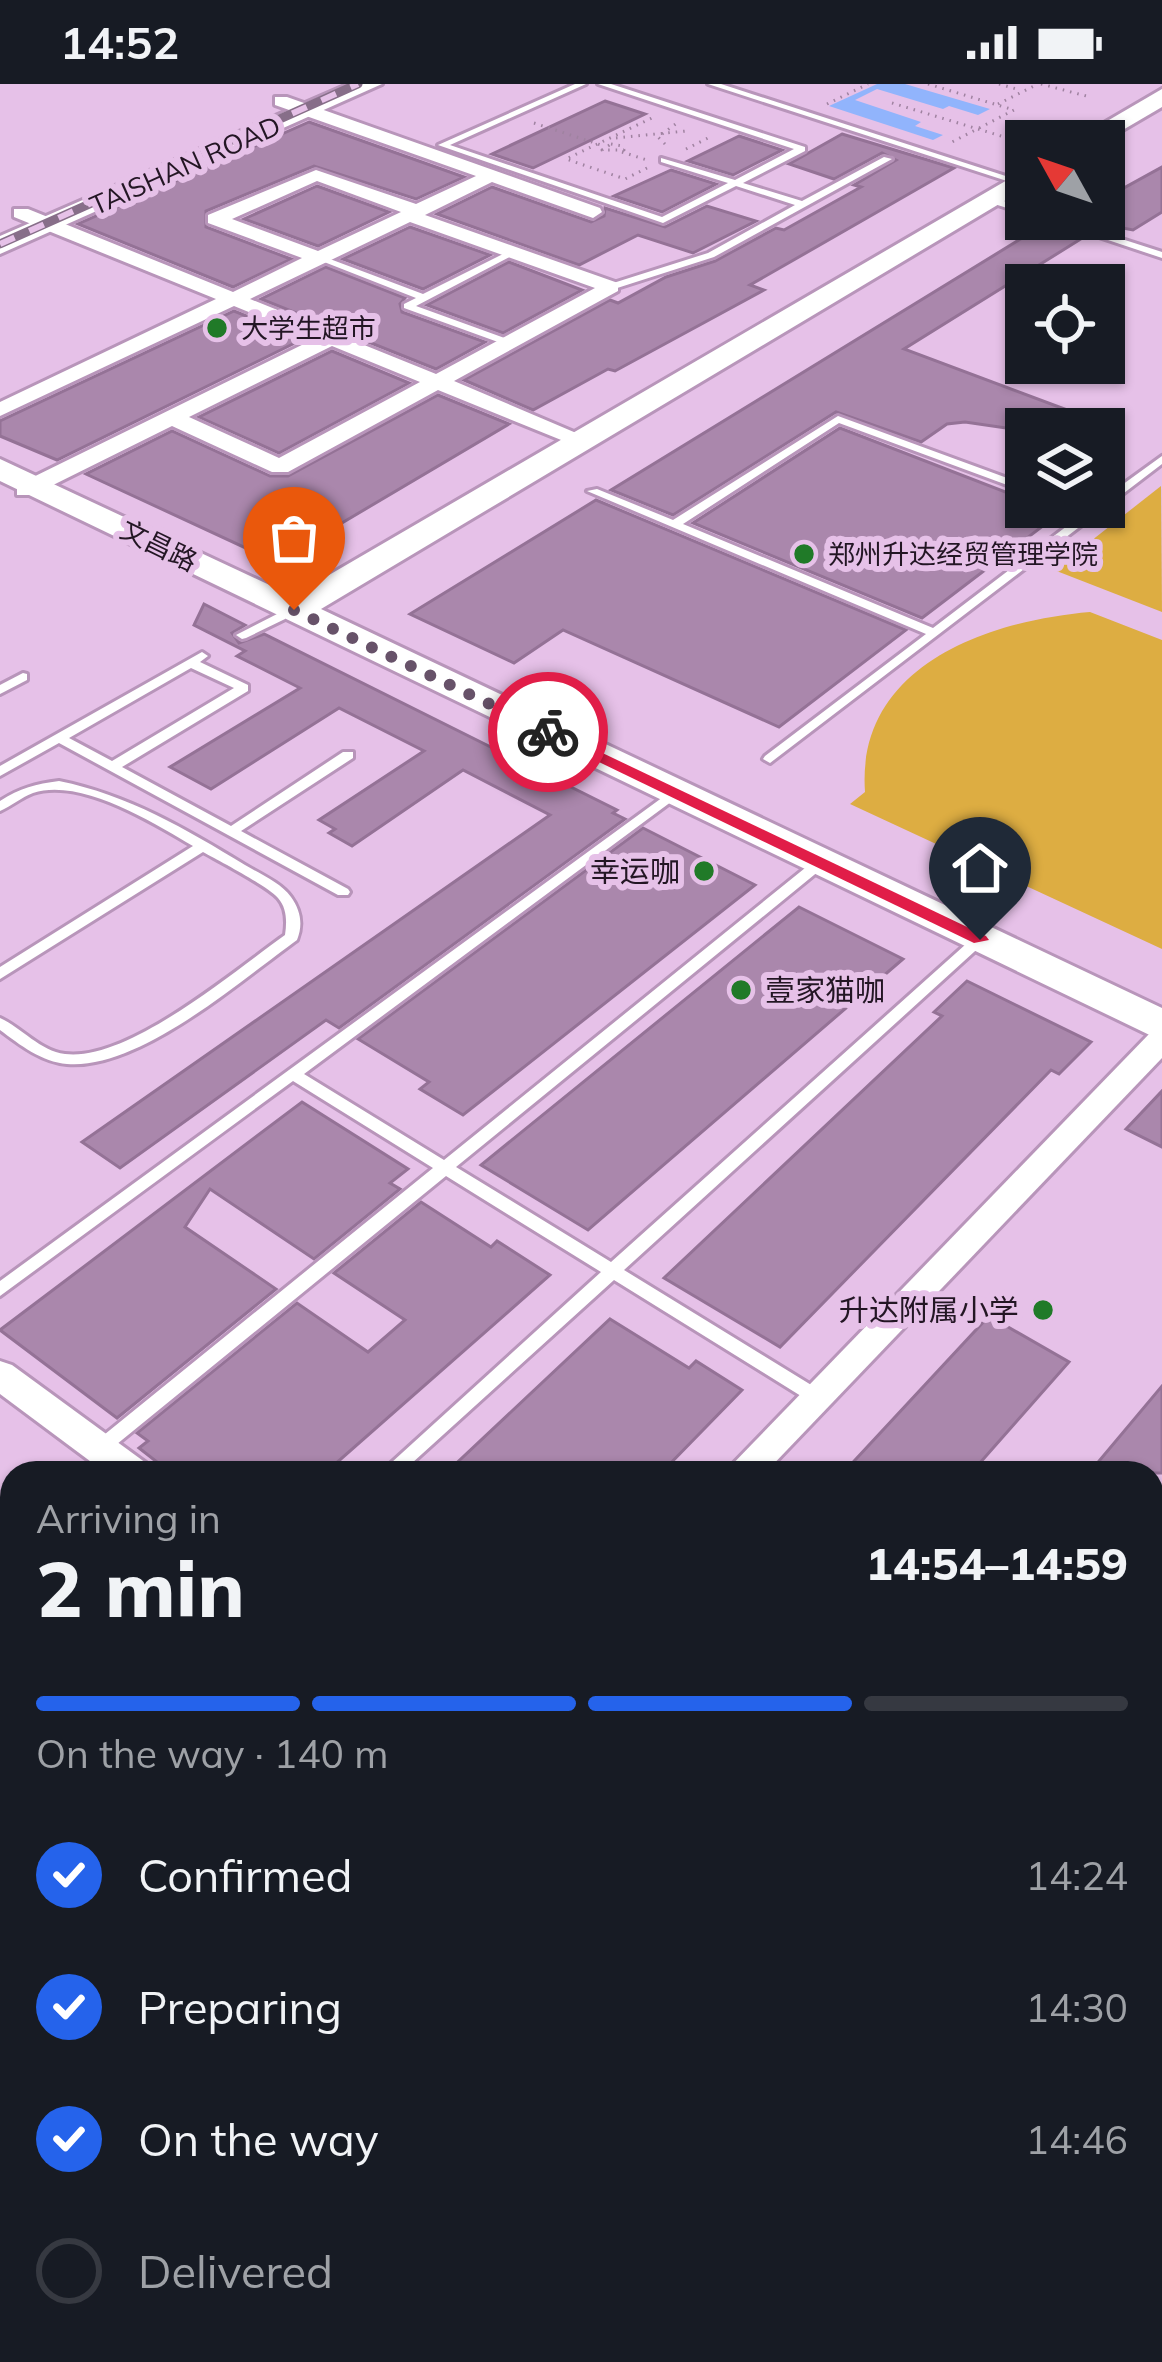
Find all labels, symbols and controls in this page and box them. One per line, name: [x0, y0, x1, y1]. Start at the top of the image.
text: 14:52: [60, 14, 179, 70]
street label: TAISHAN ROAD: [85, 108, 285, 222]
north arrow: [1005, 120, 1125, 240]
map controls: [1005, 120, 1125, 528]
button: locate: [1005, 264, 1125, 384]
place label: 大学生超市: [241, 311, 376, 345]
marker: 大学生超市: [204, 315, 230, 341]
button: layers: [1005, 408, 1125, 528]
pin: [243, 487, 345, 610]
icon: bag: [261, 505, 327, 571]
street label: 文昌路: [115, 512, 203, 578]
place label: 郑州升达经贸管理学院: [828, 537, 1098, 571]
marker: 郑州升达经贸管理学院: [791, 541, 817, 567]
courier: [488, 672, 608, 792]
icon: bike: [515, 699, 581, 765]
pin: [929, 817, 1031, 940]
icon: home: [947, 835, 1013, 901]
place label: 幸运咖: [590, 852, 680, 890]
marker: 幸运咖: [691, 858, 717, 884]
place label: 壹家猫咖: [765, 971, 885, 1009]
marker: 壹家猫咖: [728, 977, 754, 1003]
place label: 升达附属小学: [839, 1291, 1019, 1329]
marker: 升达附属小学: [1030, 1297, 1056, 1323]
text: Arriving in: [36, 1494, 221, 1543]
text: 14:54–14:59: [866, 1535, 1128, 1591]
text: 2 min: [36, 1539, 245, 1637]
text: On the way · 140 m: [36, 1729, 388, 1778]
icon: check: [36, 1842, 102, 1908]
text: Confirmed: [138, 1847, 352, 1903]
text: 14:24: [1026, 1851, 1128, 1900]
icon: check: [36, 1974, 102, 2040]
text: Preparing: [138, 1979, 342, 2035]
text: 14:30: [1026, 1983, 1128, 2032]
icon: check: [36, 2106, 102, 2172]
text: On the way: [138, 2111, 379, 2167]
text: 14:46: [1026, 2115, 1128, 2164]
text: Delivered: [138, 2243, 333, 2299]

